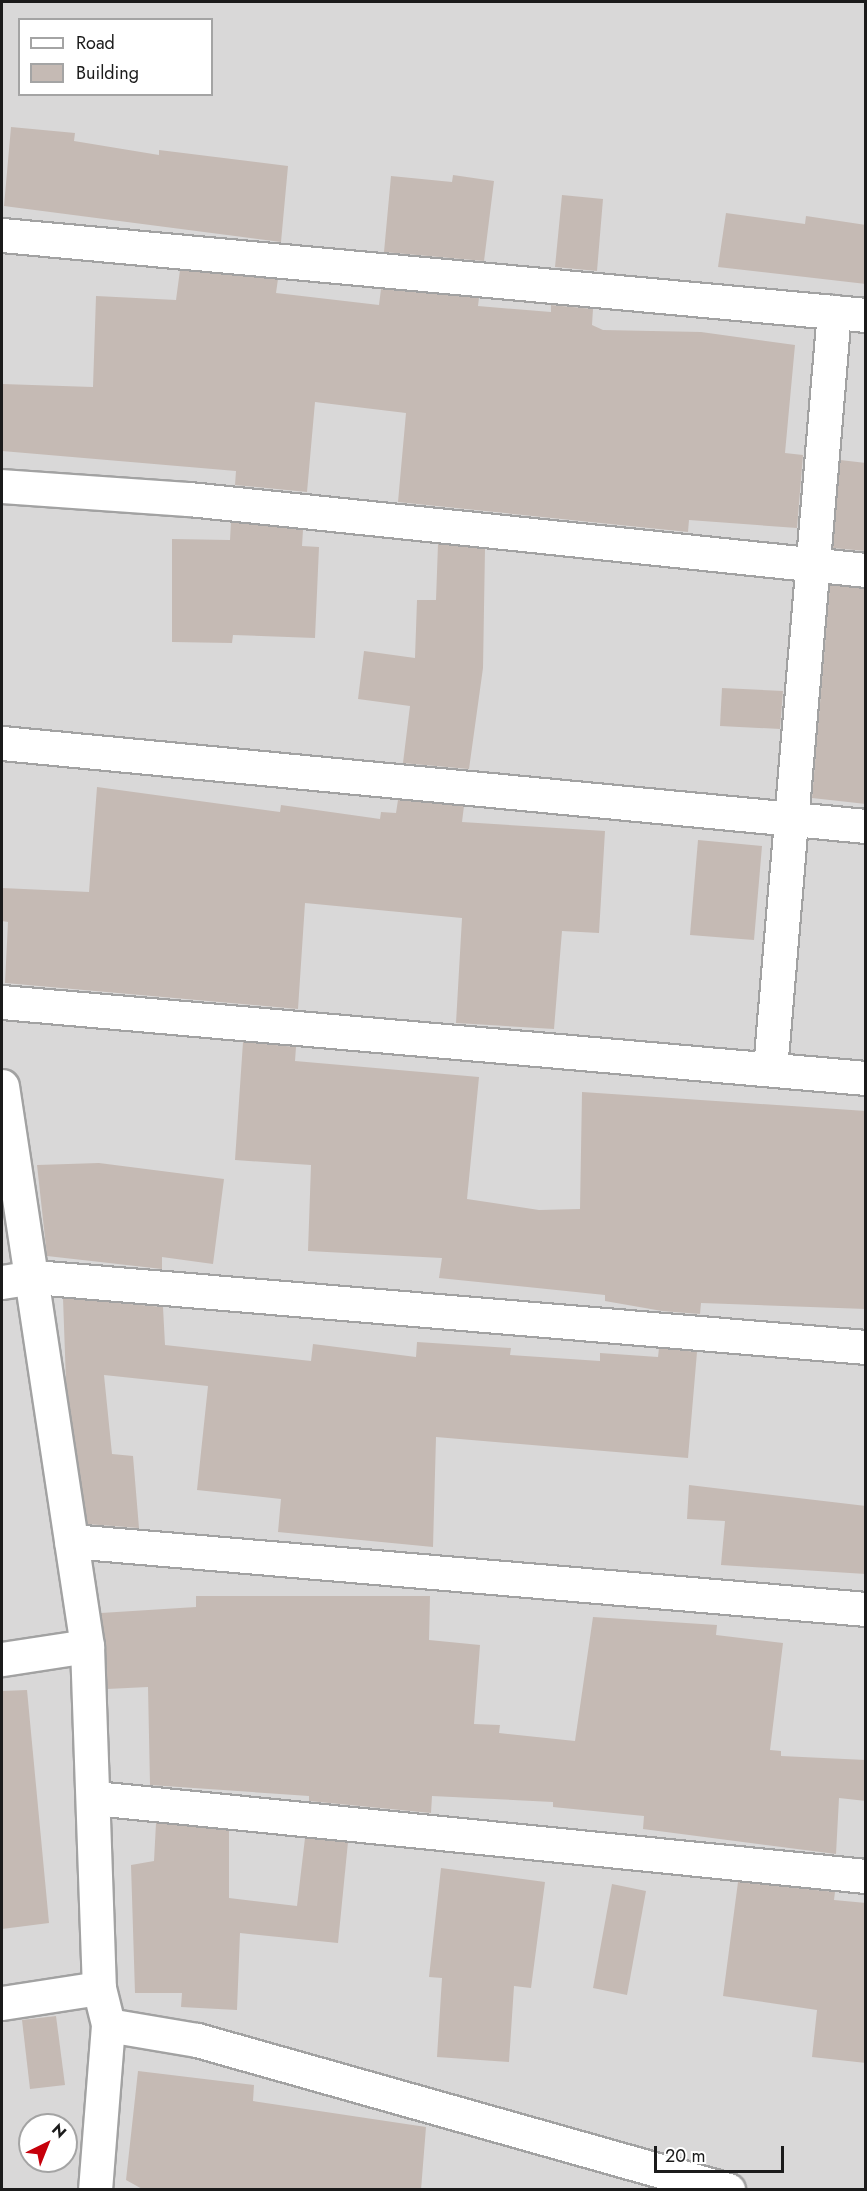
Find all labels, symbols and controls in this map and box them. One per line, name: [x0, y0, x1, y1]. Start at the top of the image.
legend: [18, 18, 213, 96]
text: Road: [76, 30, 115, 56]
text: Building: [76, 60, 139, 86]
north arrow: [18, 2113, 78, 2173]
text: N: [47, 2118, 72, 2144]
scale bar: [657, 2134, 788, 2172]
text: 20 m: [665, 2143, 705, 2169]

